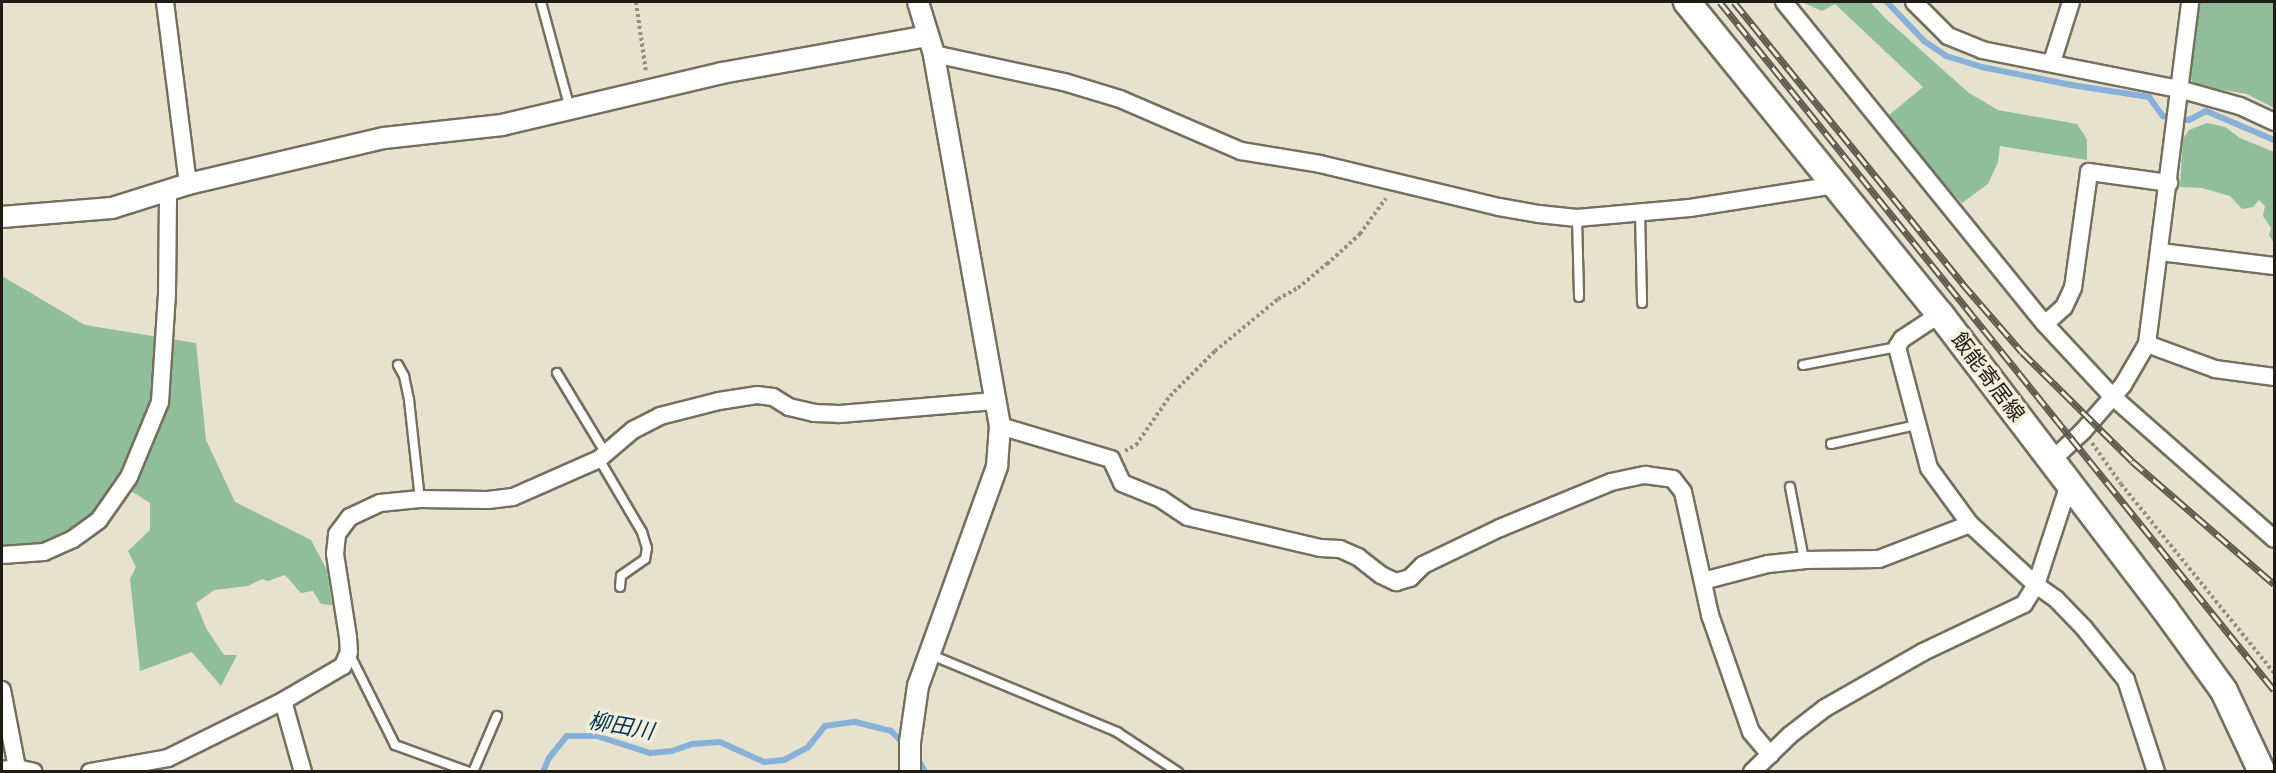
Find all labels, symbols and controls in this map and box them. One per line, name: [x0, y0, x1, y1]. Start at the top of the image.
street label: 飯能寄居線: [1946, 327, 2030, 427]
water label: 柳田川: [586, 707, 656, 745]

